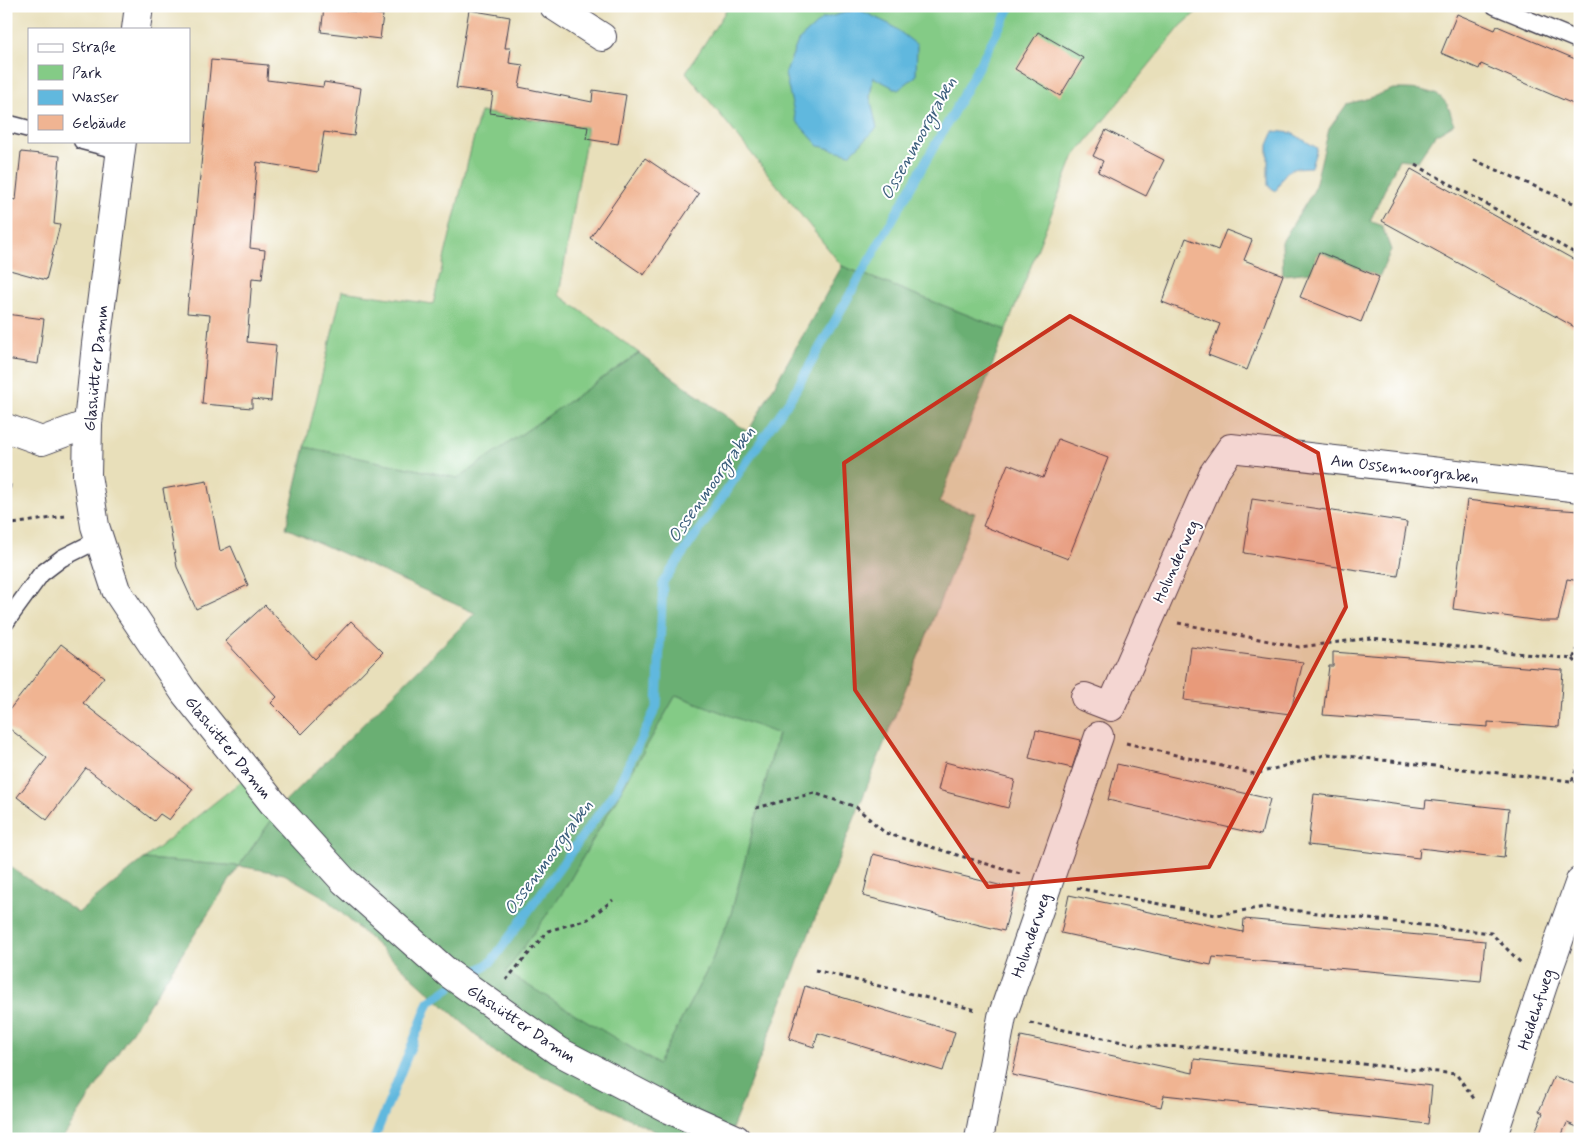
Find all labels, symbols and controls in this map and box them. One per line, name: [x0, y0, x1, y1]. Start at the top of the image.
legend: [28, 28, 190, 142]
text: Straße: [72, 38, 116, 58]
text: Park: [72, 64, 102, 84]
water label: Ossenmoorgraben: [875, 73, 964, 205]
text: Wasser: [72, 88, 119, 108]
text: Gebäude: [72, 114, 126, 134]
street label: Glashütter Damm: [79, 304, 114, 432]
water label: Ossenmoorgraben: [663, 421, 763, 549]
street label: Am Ossenmoorgraben: [1330, 450, 1480, 489]
street label: Holunderweg: [1149, 517, 1204, 606]
street label: Glashütter Damm: [180, 692, 276, 804]
water label: Ossenmoorgraben: [499, 795, 601, 921]
street label: Holunderweg: [1007, 890, 1056, 981]
street label: Heidehofweg: [1513, 966, 1560, 1053]
street label: Glashütter Damm: [463, 980, 580, 1068]

